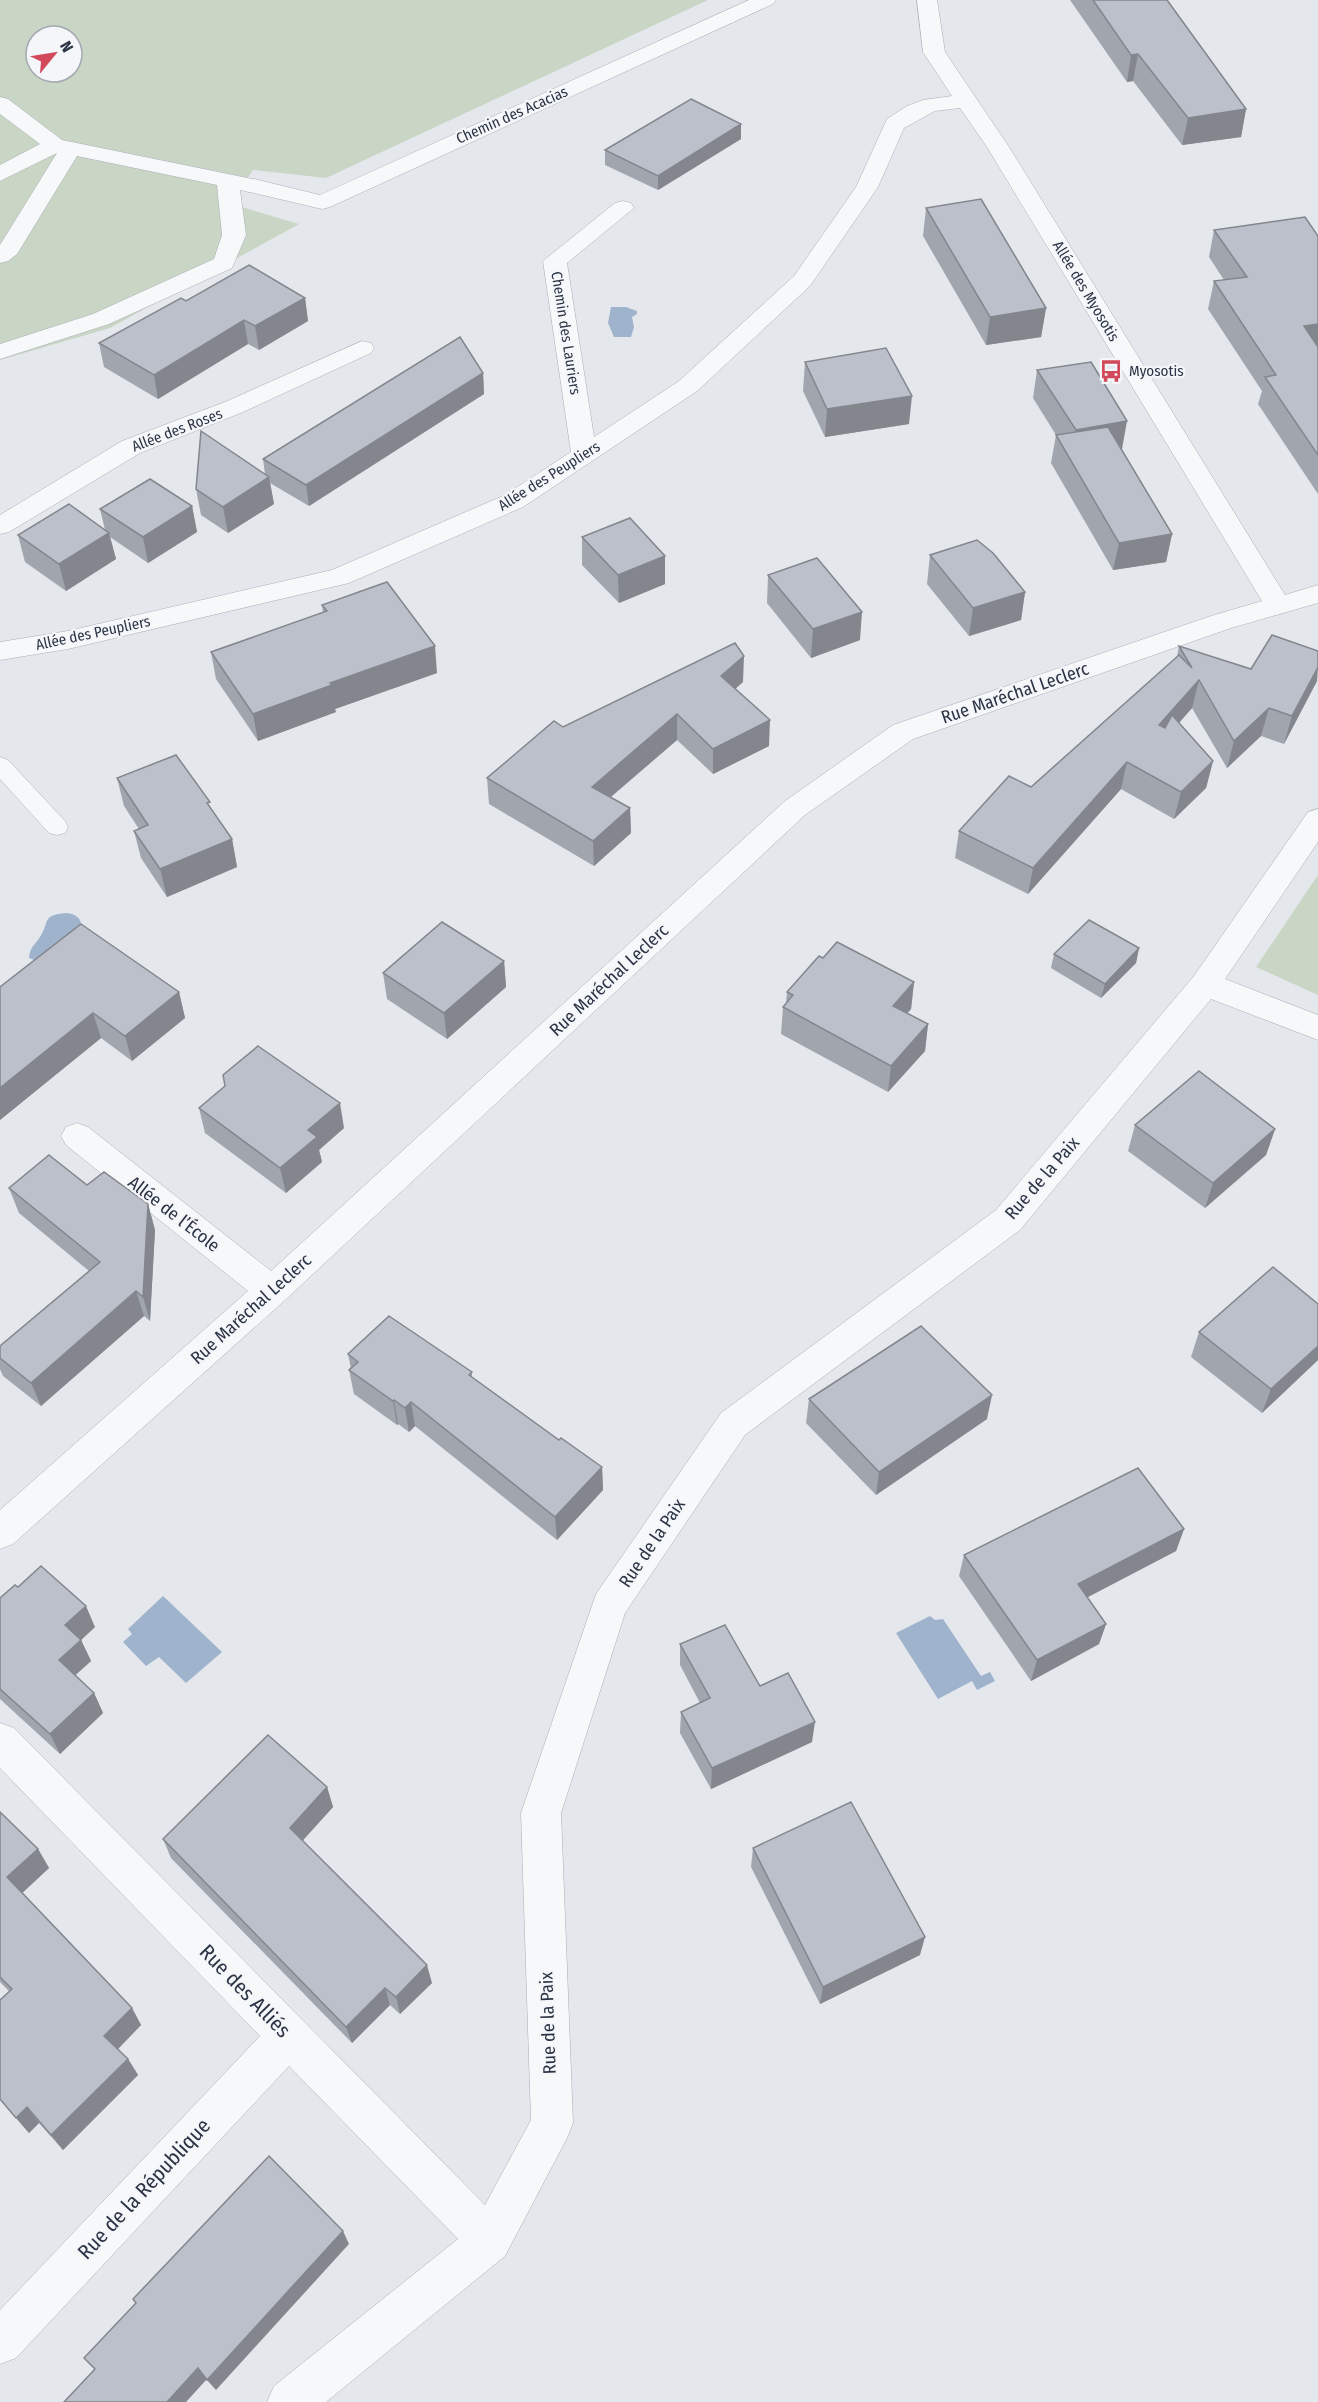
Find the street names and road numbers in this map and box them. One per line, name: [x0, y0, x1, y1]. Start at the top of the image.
street label: Chemin des Acacias: [453, 82, 571, 148]
street label: Allée des Myosotis: [1049, 237, 1123, 345]
street label: Chemin des Lauriers: [547, 270, 585, 396]
street label: Allée des Roses: [129, 404, 225, 456]
street label: Allée des Peupliers: [495, 437, 603, 515]
street label: Allée des Peupliers: [34, 612, 152, 654]
street label: Rue Maréchal Leclerc: [938, 657, 1092, 729]
street label: Rue Maréchal Leclerc: [545, 919, 673, 1041]
street label: Rue de la Paix: [1000, 1132, 1084, 1224]
street label: Allée de l’École: [124, 1171, 225, 1257]
street label: Rue Maréchal Leclerc: [186, 1249, 316, 1369]
street label: Rue de la Paix: [614, 1494, 690, 1592]
street label: Rue des Alliés: [194, 1939, 296, 2043]
street label: Rue de la Paix: [535, 1971, 561, 2075]
street label: Rue de la République: [72, 2113, 216, 2265]

